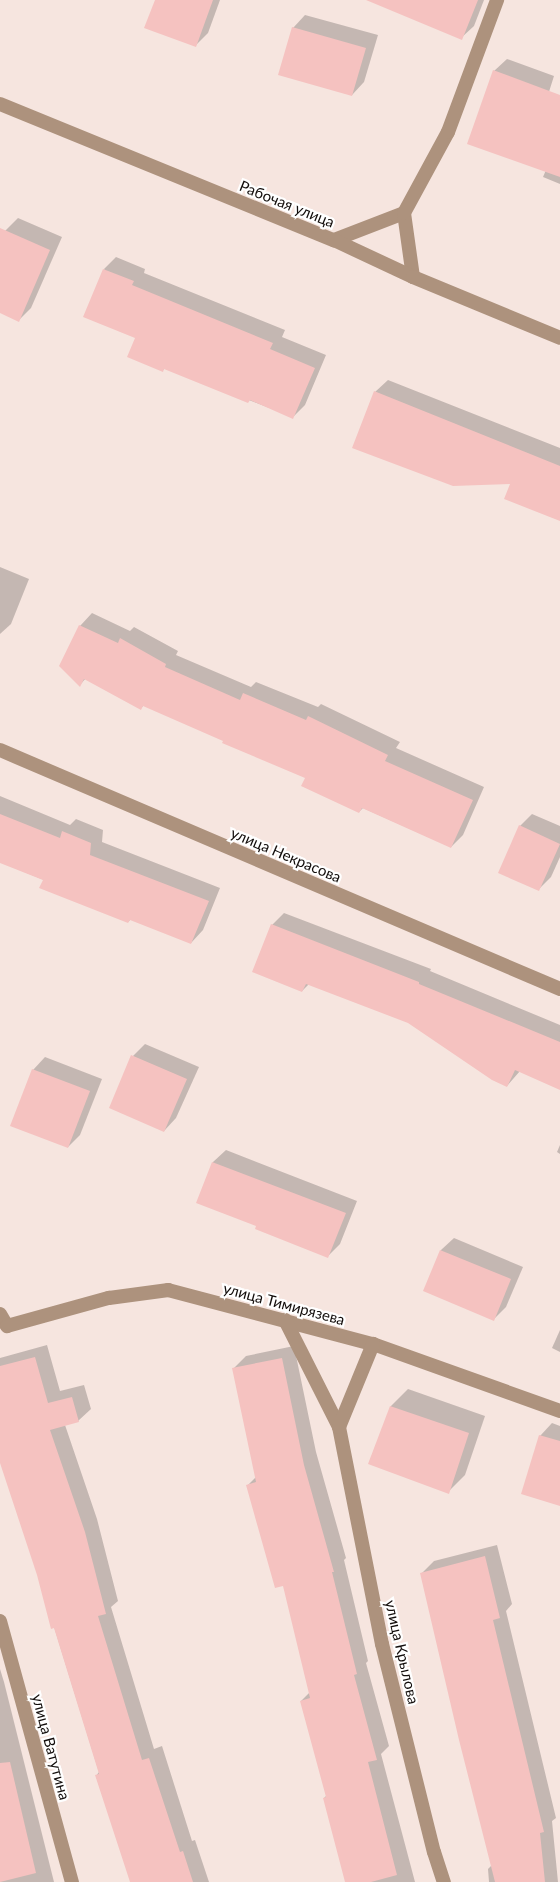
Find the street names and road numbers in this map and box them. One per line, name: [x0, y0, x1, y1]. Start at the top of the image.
street label: Рабочая улица: [237, 177, 337, 231]
street label: улица Некрасова: [228, 824, 344, 886]
street label: улица Тимирязева: [221, 1279, 347, 1329]
street label: улица Крылова: [381, 1598, 423, 1706]
street label: улица Ватутина: [28, 1692, 74, 1802]

